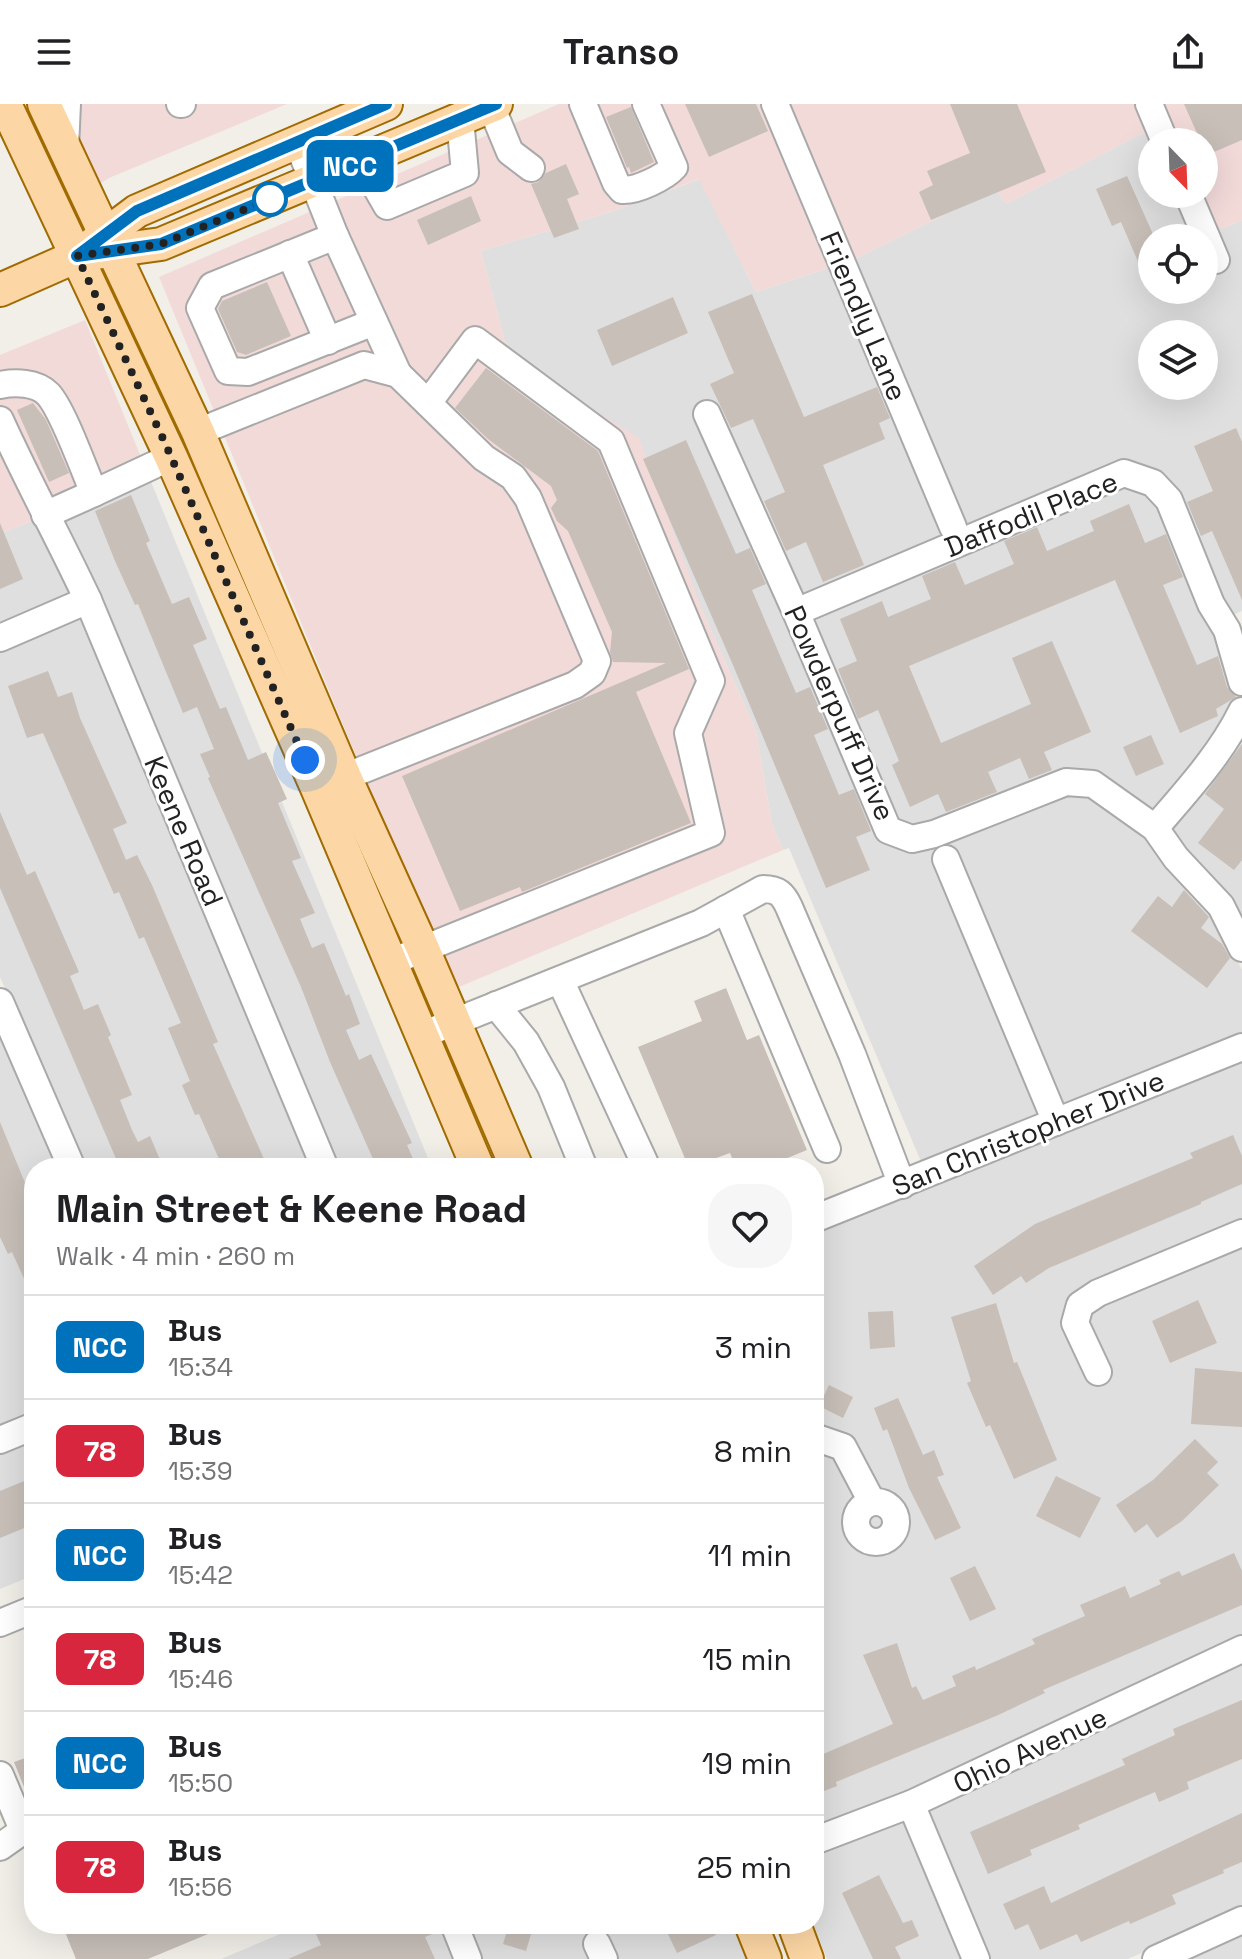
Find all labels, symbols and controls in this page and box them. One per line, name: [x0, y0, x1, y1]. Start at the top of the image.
text: Transo: [563, 29, 679, 75]
icon: menu: [32, 30, 76, 74]
icon: share: [1166, 30, 1210, 74]
north arrow: [1138, 128, 1218, 208]
map controls: [1138, 128, 1218, 400]
line badge: NCC: [304, 140, 396, 192]
text: NCC: [323, 148, 377, 184]
unlabelled marker: [253, 182, 287, 216]
button: locate: [1138, 224, 1218, 304]
street label: Friendly Lane: [812, 226, 916, 406]
button: layers: [1138, 320, 1218, 400]
street label: Daffodil Place: [939, 463, 1123, 565]
street label: Powderpuff Drive: [776, 600, 904, 826]
your location: [285, 740, 325, 780]
street label: Keene Road: [136, 751, 232, 911]
street label: San Christopher Drive: [886, 1062, 1170, 1204]
button: heart: [708, 1184, 792, 1268]
text: Main Street & Keene Road: [56, 1185, 527, 1233]
text: Walk · 4 min · 260 m: [56, 1239, 295, 1273]
text: Bus: [168, 1311, 222, 1350]
text: 3 min: [715, 1328, 792, 1367]
text: NCC: [73, 1329, 127, 1365]
text: 15:34: [168, 1350, 233, 1384]
text: Bus: [168, 1415, 222, 1454]
text: 8 min: [714, 1432, 792, 1471]
text: 78: [84, 1433, 116, 1469]
text: 15:39: [168, 1454, 233, 1488]
text: Bus: [168, 1519, 222, 1558]
text: 11 min: [708, 1536, 792, 1575]
text: NCC: [73, 1537, 127, 1573]
text: 15:42: [168, 1558, 233, 1592]
text: Bus: [168, 1623, 222, 1662]
text: 15 min: [702, 1640, 792, 1679]
text: 78: [84, 1641, 116, 1677]
text: 15:46: [168, 1662, 233, 1696]
street label: Ohio Avenue: [947, 1699, 1113, 1801]
text: Bus: [168, 1727, 222, 1766]
text: 19 min: [702, 1744, 792, 1783]
text: NCC: [73, 1745, 127, 1781]
text: 15:50: [168, 1766, 233, 1800]
text: Bus: [168, 1831, 222, 1870]
text: 25 min: [697, 1848, 792, 1887]
text: 78: [84, 1849, 116, 1885]
text: 15:56: [168, 1870, 233, 1904]

